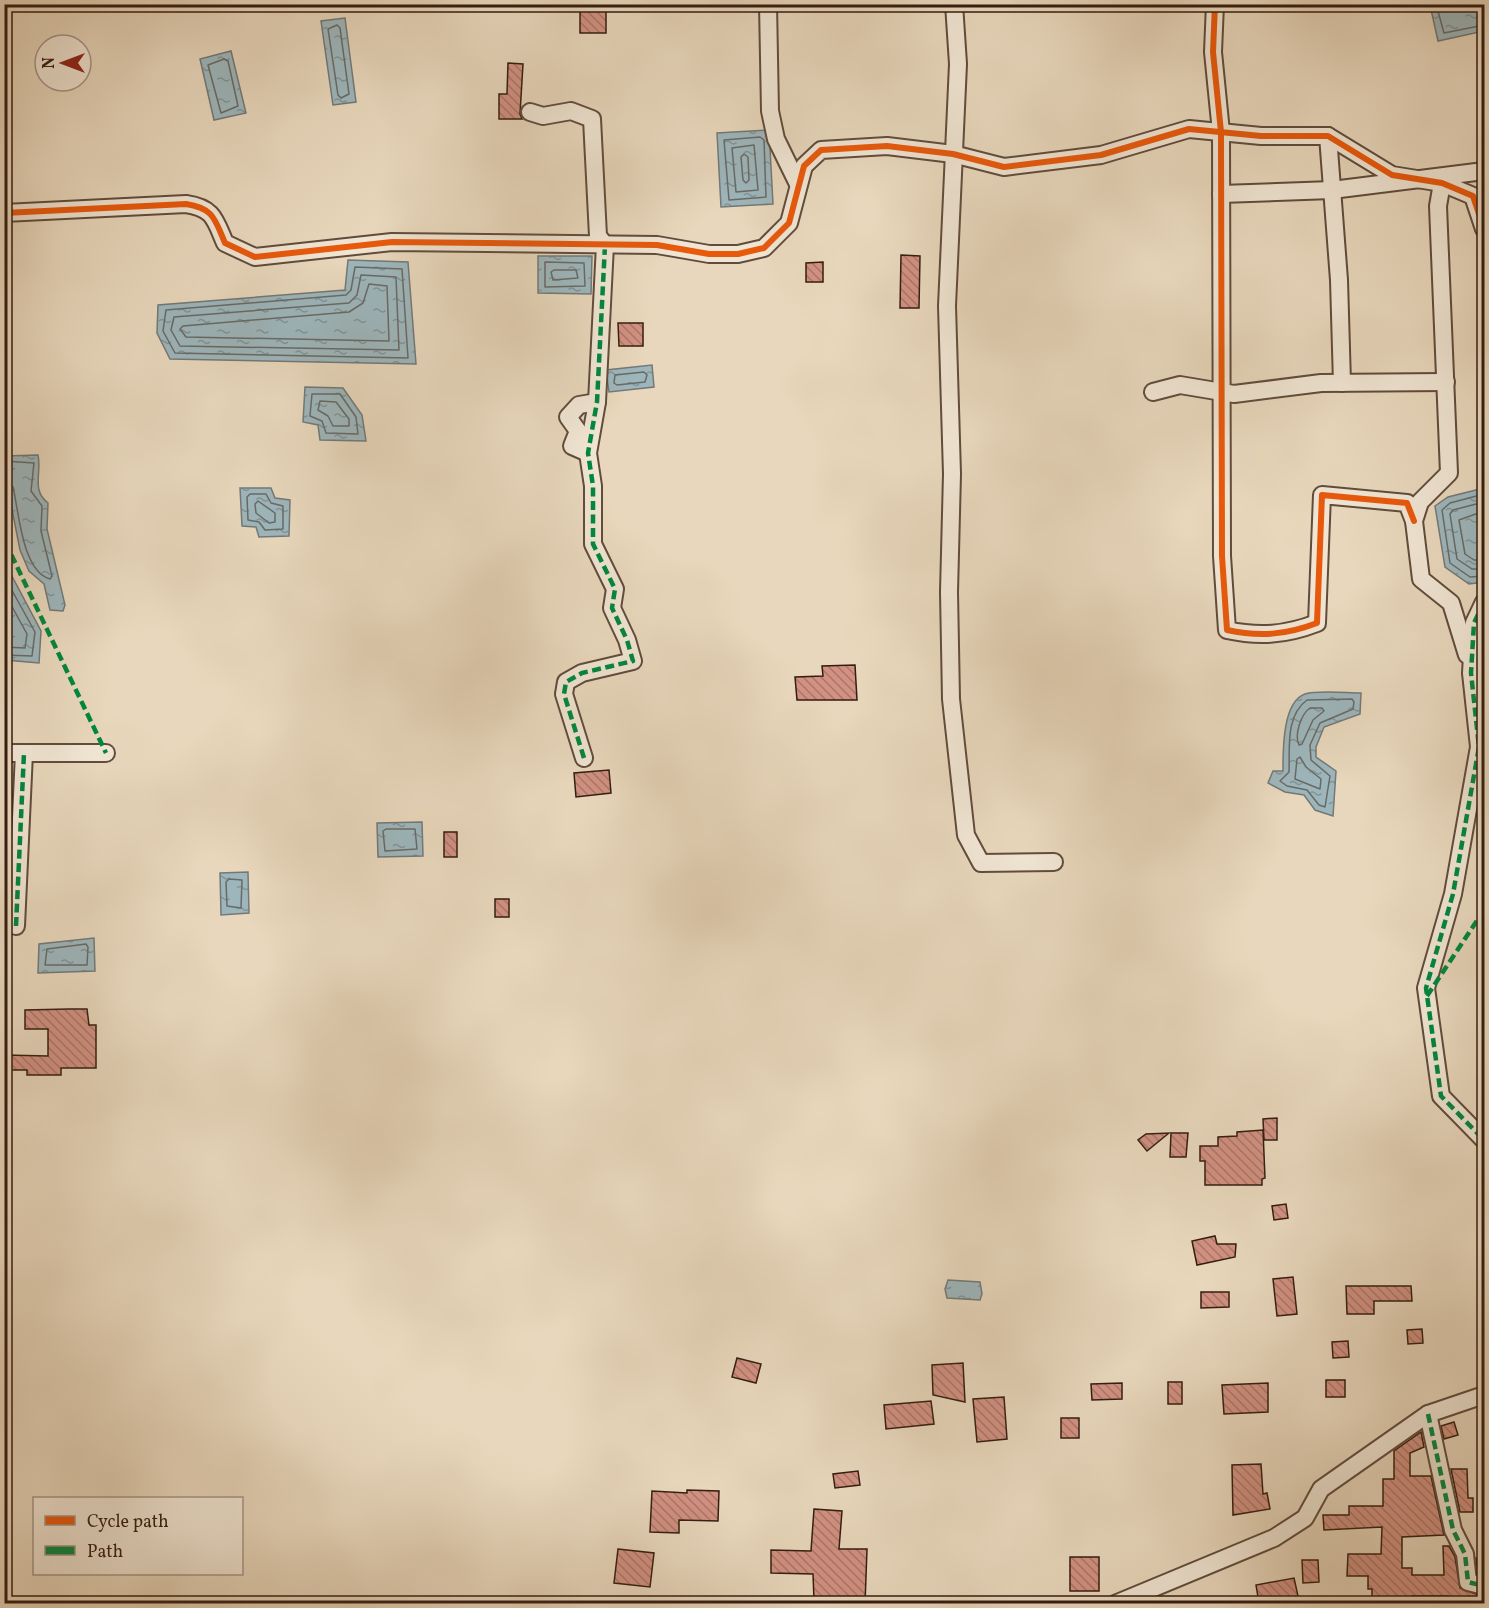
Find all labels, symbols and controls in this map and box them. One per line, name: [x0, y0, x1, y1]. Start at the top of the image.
north arrow: [33, 33, 93, 93]
text: N: [39, 57, 61, 69]
legend: [33, 1497, 243, 1575]
text: Cycle path: [87, 1510, 169, 1535]
text: Path: [87, 1540, 123, 1565]

